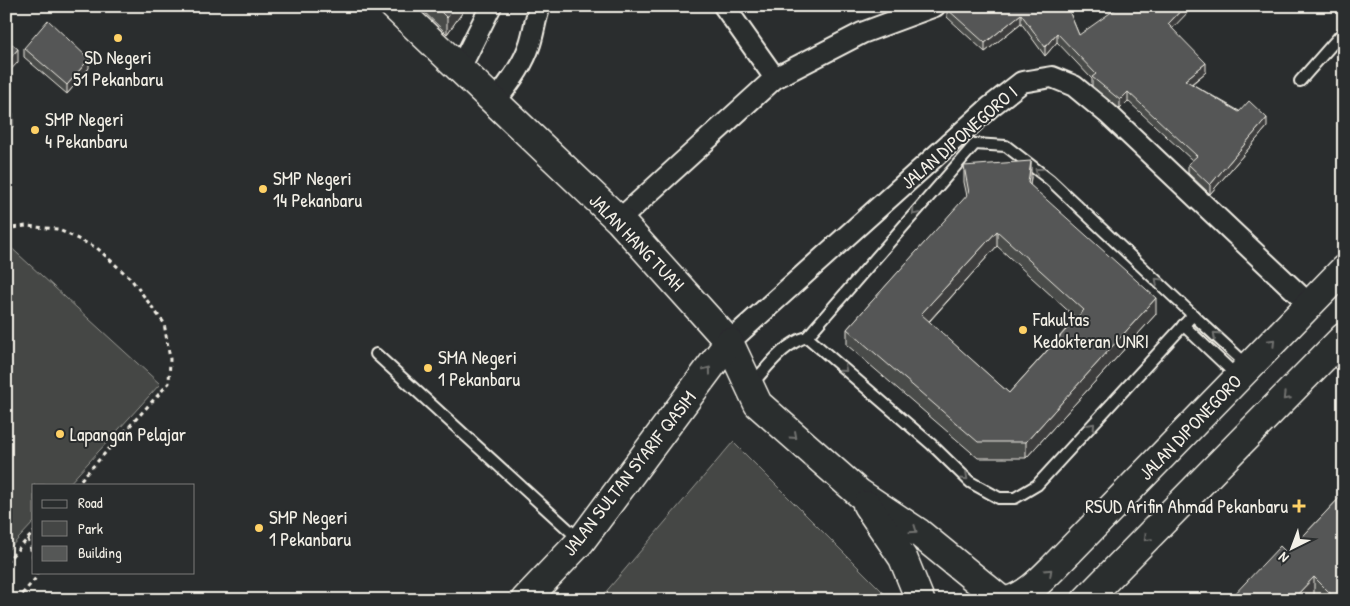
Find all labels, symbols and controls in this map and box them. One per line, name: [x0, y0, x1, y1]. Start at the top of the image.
marker: SD Negeri 51 Pekanbaru: [112, 32, 124, 44]
place label: SD Negeri 51 Pekanbaru: [73, 44, 163, 92]
street label: JALAN DIPONEGORO I: [895, 79, 1023, 195]
place label: SMP Negeri 4 Pekanbaru: [45, 106, 128, 154]
marker: SMP Negeri 4 Pekanbaru: [29, 124, 41, 136]
place label: SMP Negeri 14 Pekanbaru: [273, 165, 363, 213]
one-way arrow: [1035, 169, 1044, 177]
marker: SMP Negeri 14 Pekanbaru: [257, 183, 269, 195]
street label: JALAN HANG TUAH: [584, 188, 690, 297]
one-way arrow: [912, 206, 921, 215]
one-way arrow: [1154, 278, 1163, 287]
place label: Fakultas Kedokteran UNRI: [1032, 306, 1149, 354]
marker: Fakultas Kedokteran UNRI: [1017, 324, 1029, 336]
one-way arrow: [1212, 332, 1221, 341]
one-way arrow: [1266, 339, 1275, 348]
place label: SMA Negeri 1 Pekanbaru: [438, 344, 520, 392]
marker: SMA Negeri 1 Pekanbaru: [422, 362, 434, 374]
one-way arrow: [838, 363, 847, 372]
one-way arrow: [702, 366, 711, 376]
street label: JALAN DIPONEGORO: [1133, 368, 1247, 486]
street label: JALAN SULTAN SYARIF QASIM: [556, 385, 702, 561]
one-way arrow: [1282, 391, 1291, 400]
place label: Lapangan Pelajar: [70, 421, 187, 447]
one-way arrow: [1086, 422, 1095, 431]
marker: Lapangan Pelajar: [54, 428, 66, 440]
one-way arrow: [789, 430, 798, 439]
one-way arrow: [960, 471, 969, 480]
legend: [32, 484, 195, 574]
text: Road: [78, 492, 103, 513]
place label: RSUD Arifin Ahmad Pekanbaru: [1085, 493, 1288, 519]
marker: RSUD Arifin Ahmad Pekanbaru: [1292, 499, 1306, 513]
place label: SMP Negeri 1 Pekanbaru: [269, 504, 351, 552]
text: Park: [78, 518, 103, 539]
marker: SMP Negeri 1 Pekanbaru: [253, 522, 265, 534]
one-way arrow: [908, 524, 918, 533]
north arrow: [1268, 524, 1318, 574]
one-way arrow: [1144, 532, 1153, 541]
text: Building: [78, 542, 122, 563]
text: N: [1273, 548, 1292, 568]
one-way arrow: [1043, 569, 1052, 578]

